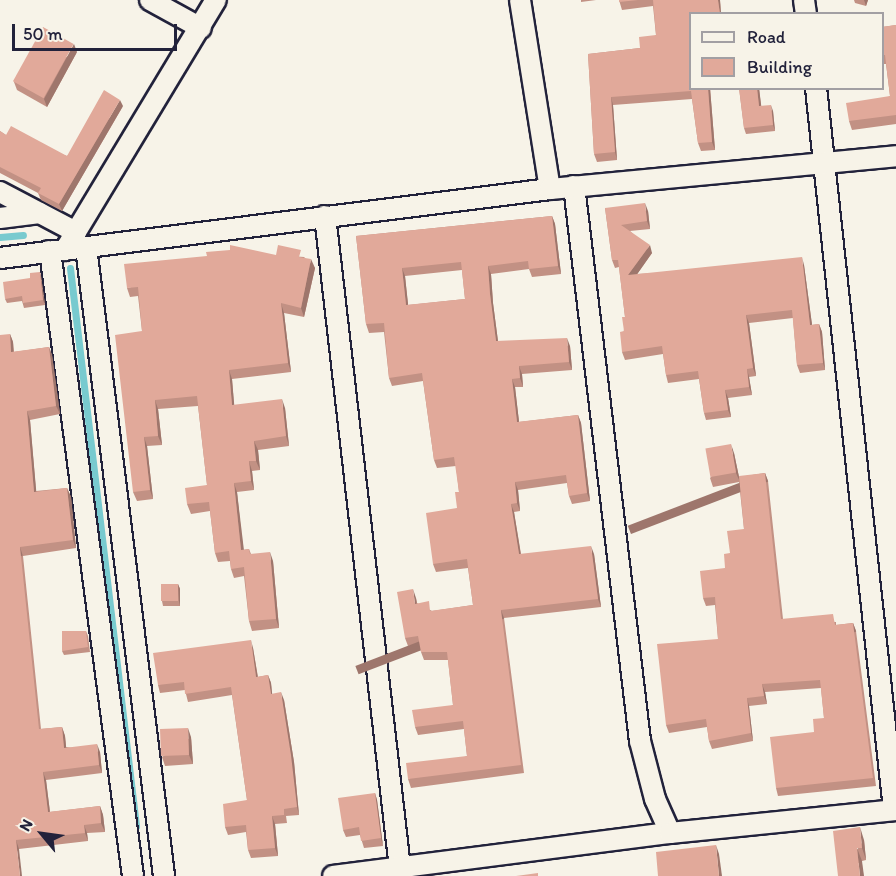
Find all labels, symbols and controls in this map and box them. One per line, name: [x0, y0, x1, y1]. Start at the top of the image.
scale bar: [15, 12, 180, 50]
legend: [689, 12, 884, 90]
text: 50 m: [23, 23, 63, 45]
text: Road: [747, 26, 786, 48]
text: Building: [747, 56, 812, 78]
north arrow: [12, 804, 72, 864]
text: N: [15, 816, 37, 834]

